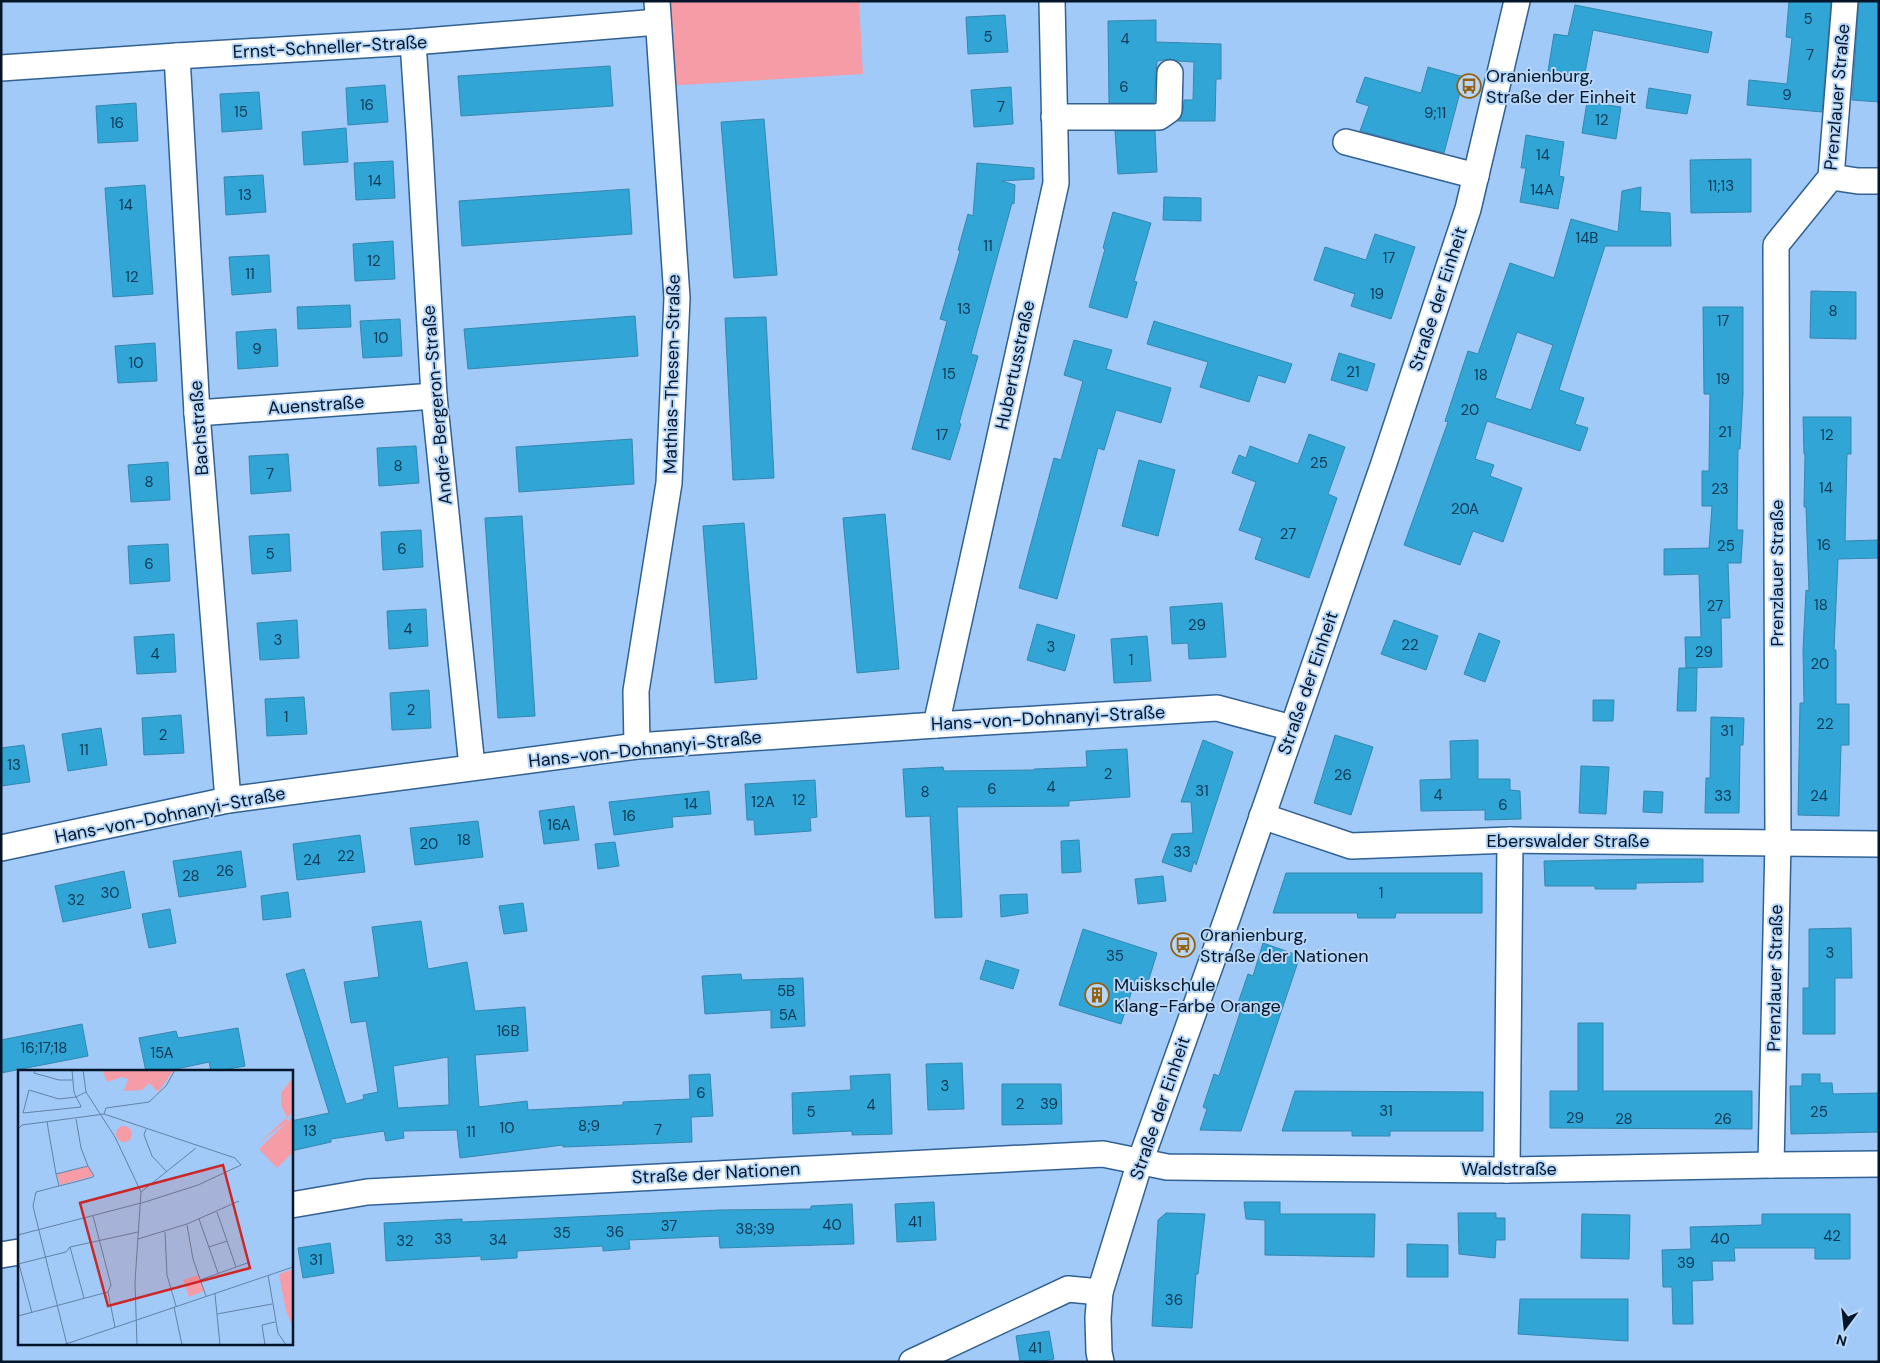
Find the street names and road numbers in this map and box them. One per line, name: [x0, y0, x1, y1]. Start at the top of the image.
street label: Prenzlauer Straße: [1819, 23, 1855, 171]
street label: Ernst-Schneller-Straße: [232, 30, 428, 64]
street label: Straße der Einheit: [1403, 224, 1473, 374]
street label: Mathias-Thesen-Straße: [658, 274, 686, 474]
street label: Hubertusstraße: [990, 298, 1040, 432]
street label: André-Bergeron-Straße: [416, 304, 458, 506]
street label: Bachstraße: [184, 380, 214, 476]
street label: Auenstraße: [267, 390, 365, 420]
street label: Prenzlauer Straße: [1765, 499, 1789, 647]
street label: Straße der Einheit: [1272, 608, 1344, 758]
street label: Hans-von-Dohnanyi-Straße: [930, 700, 1166, 736]
street label: Hans-von-Dohnanyi-Straße: [527, 725, 763, 773]
street label: Hans-von-Dohnanyi-Straße: [53, 781, 287, 849]
street label: Eberswalder Straße: [1486, 829, 1650, 853]
street label: Prenzlauer Straße: [1762, 904, 1788, 1052]
street label: Straße der Einheit: [1124, 1033, 1196, 1183]
street label: Straße der Nationen: [631, 1157, 801, 1189]
street label: Waldstraße: [1461, 1157, 1557, 1181]

